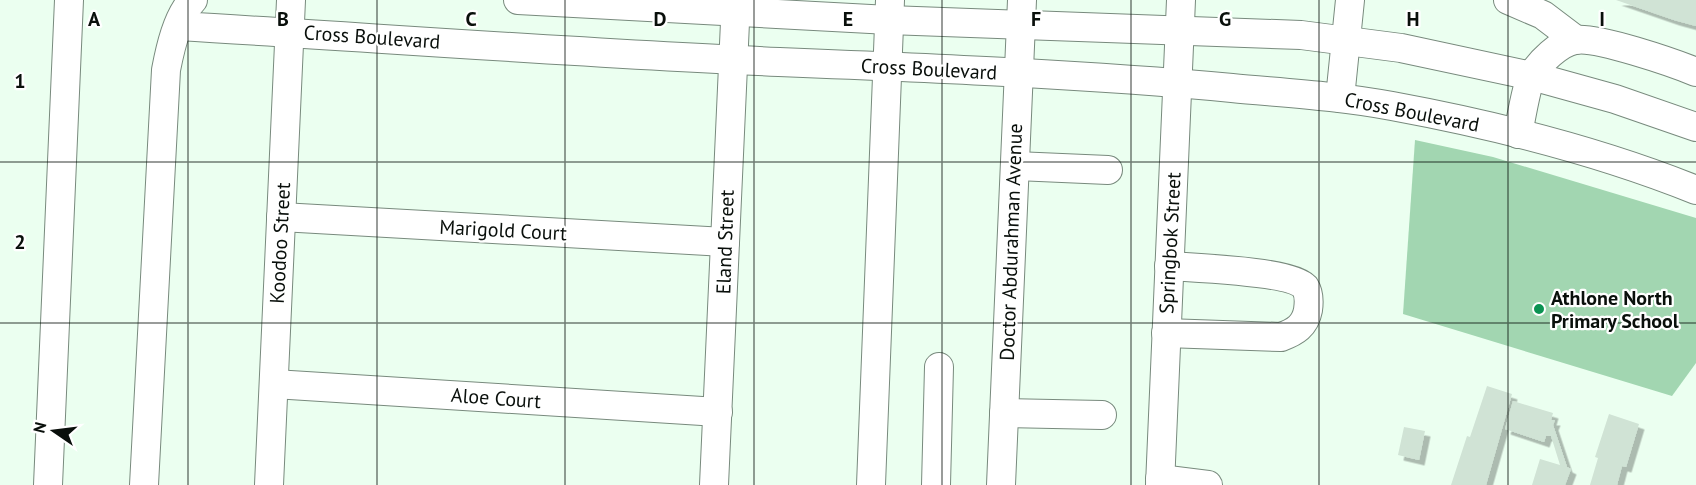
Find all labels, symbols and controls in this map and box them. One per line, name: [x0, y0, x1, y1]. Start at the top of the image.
text: A: [88, 6, 101, 32]
text: B: [277, 6, 289, 32]
text: C: [465, 6, 477, 32]
text: D: [654, 6, 667, 32]
text: E: [843, 6, 853, 32]
text: F: [1031, 6, 1041, 32]
text: G: [1219, 6, 1231, 32]
text: H: [1406, 6, 1420, 32]
text: I: [1599, 6, 1605, 32]
street label: Cross Boulevard: [303, 19, 441, 55]
street label: Cross Boulevard: [860, 52, 998, 86]
text: 1: [14, 68, 26, 94]
street label: Cross Boulevard: [1342, 86, 1482, 138]
street label: Doctor Abdurahman Avenue: [994, 123, 1028, 361]
street label: Springbok Street: [1153, 171, 1187, 315]
street label: Koodoo Street: [264, 182, 296, 304]
street label: Eland Street: [710, 189, 740, 295]
street label: Marigold Court: [439, 214, 568, 246]
text: 2: [14, 229, 26, 255]
place label: Athlone North Primary School: [1551, 285, 1679, 334]
marker: Athlone North Primary School: [1532, 302, 1546, 316]
street label: Aloe Court: [450, 382, 542, 414]
north arrow: [24, 401, 84, 461]
text: N: [28, 420, 50, 435]

